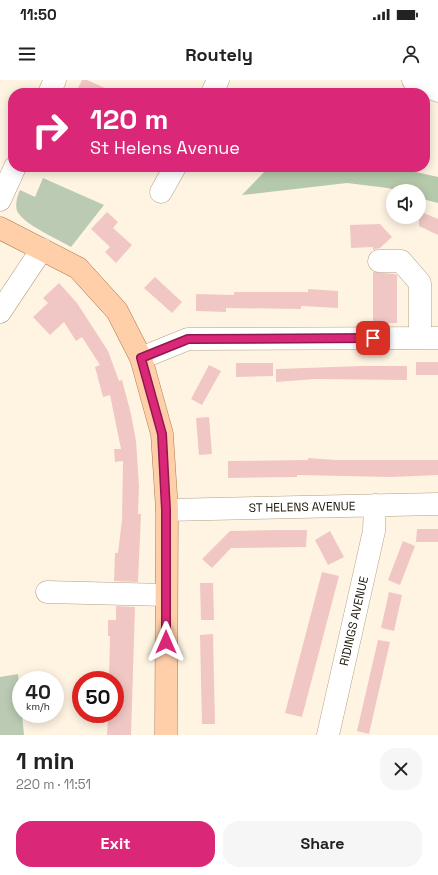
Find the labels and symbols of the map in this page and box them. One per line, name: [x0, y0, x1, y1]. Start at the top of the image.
pin: [356, 321, 390, 355]
street label: ST HELENS AVENUE: [248, 498, 356, 516]
street label: RIDINGS AVENUE: [336, 574, 372, 667]
position arrow: [145, 621, 187, 663]
speed limit sign: 50: [72, 671, 124, 723]

